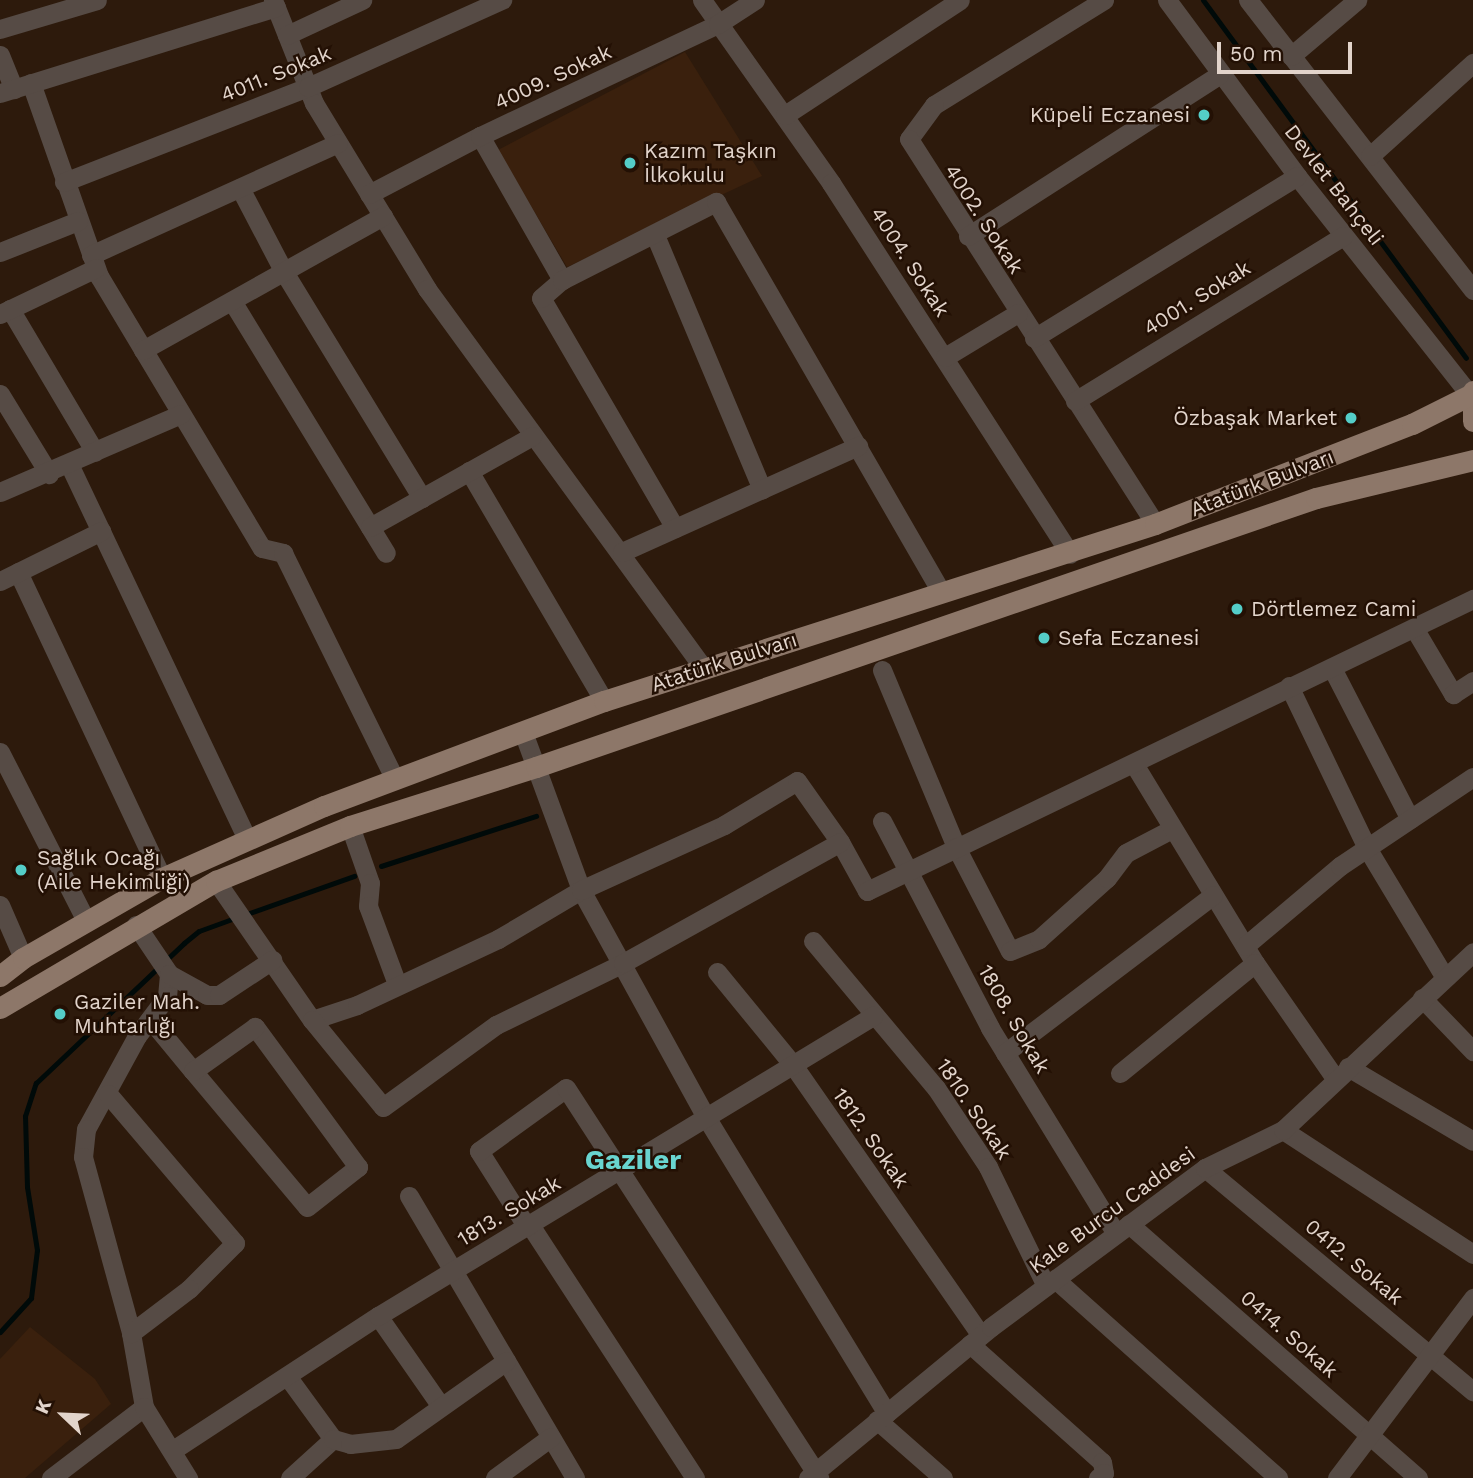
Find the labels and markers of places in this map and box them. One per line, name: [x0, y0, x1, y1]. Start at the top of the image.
place label: Küpeli Eczanesi: [1030, 102, 1190, 128]
marker: Küpeli Eczanesi: [1196, 107, 1212, 123]
place label: Kazım Taşkın İlkokulu: [644, 138, 777, 188]
marker: Kazım Taşkın İlkokulu: [622, 155, 638, 171]
place label: Özbaşak Market: [1173, 405, 1337, 431]
marker: Özbaşak Market: [1343, 410, 1359, 426]
place label: Dörtlemez Cami: [1251, 596, 1416, 622]
marker: Dörtlemez Cami: [1229, 601, 1245, 617]
place label: Sefa Eczanesi: [1058, 625, 1200, 651]
marker: Sefa Eczanesi: [1036, 630, 1052, 646]
place label: Sağlık Ocağı (Aile Hekimliği): [37, 845, 190, 895]
marker: Sağlık Ocağı (Aile Hekimliği): [11, 860, 31, 880]
place label: Gaziler Mah. Muhtarlığı: [74, 989, 200, 1039]
marker: Gaziler Mah. Muhtarlığı: [52, 1006, 68, 1022]

